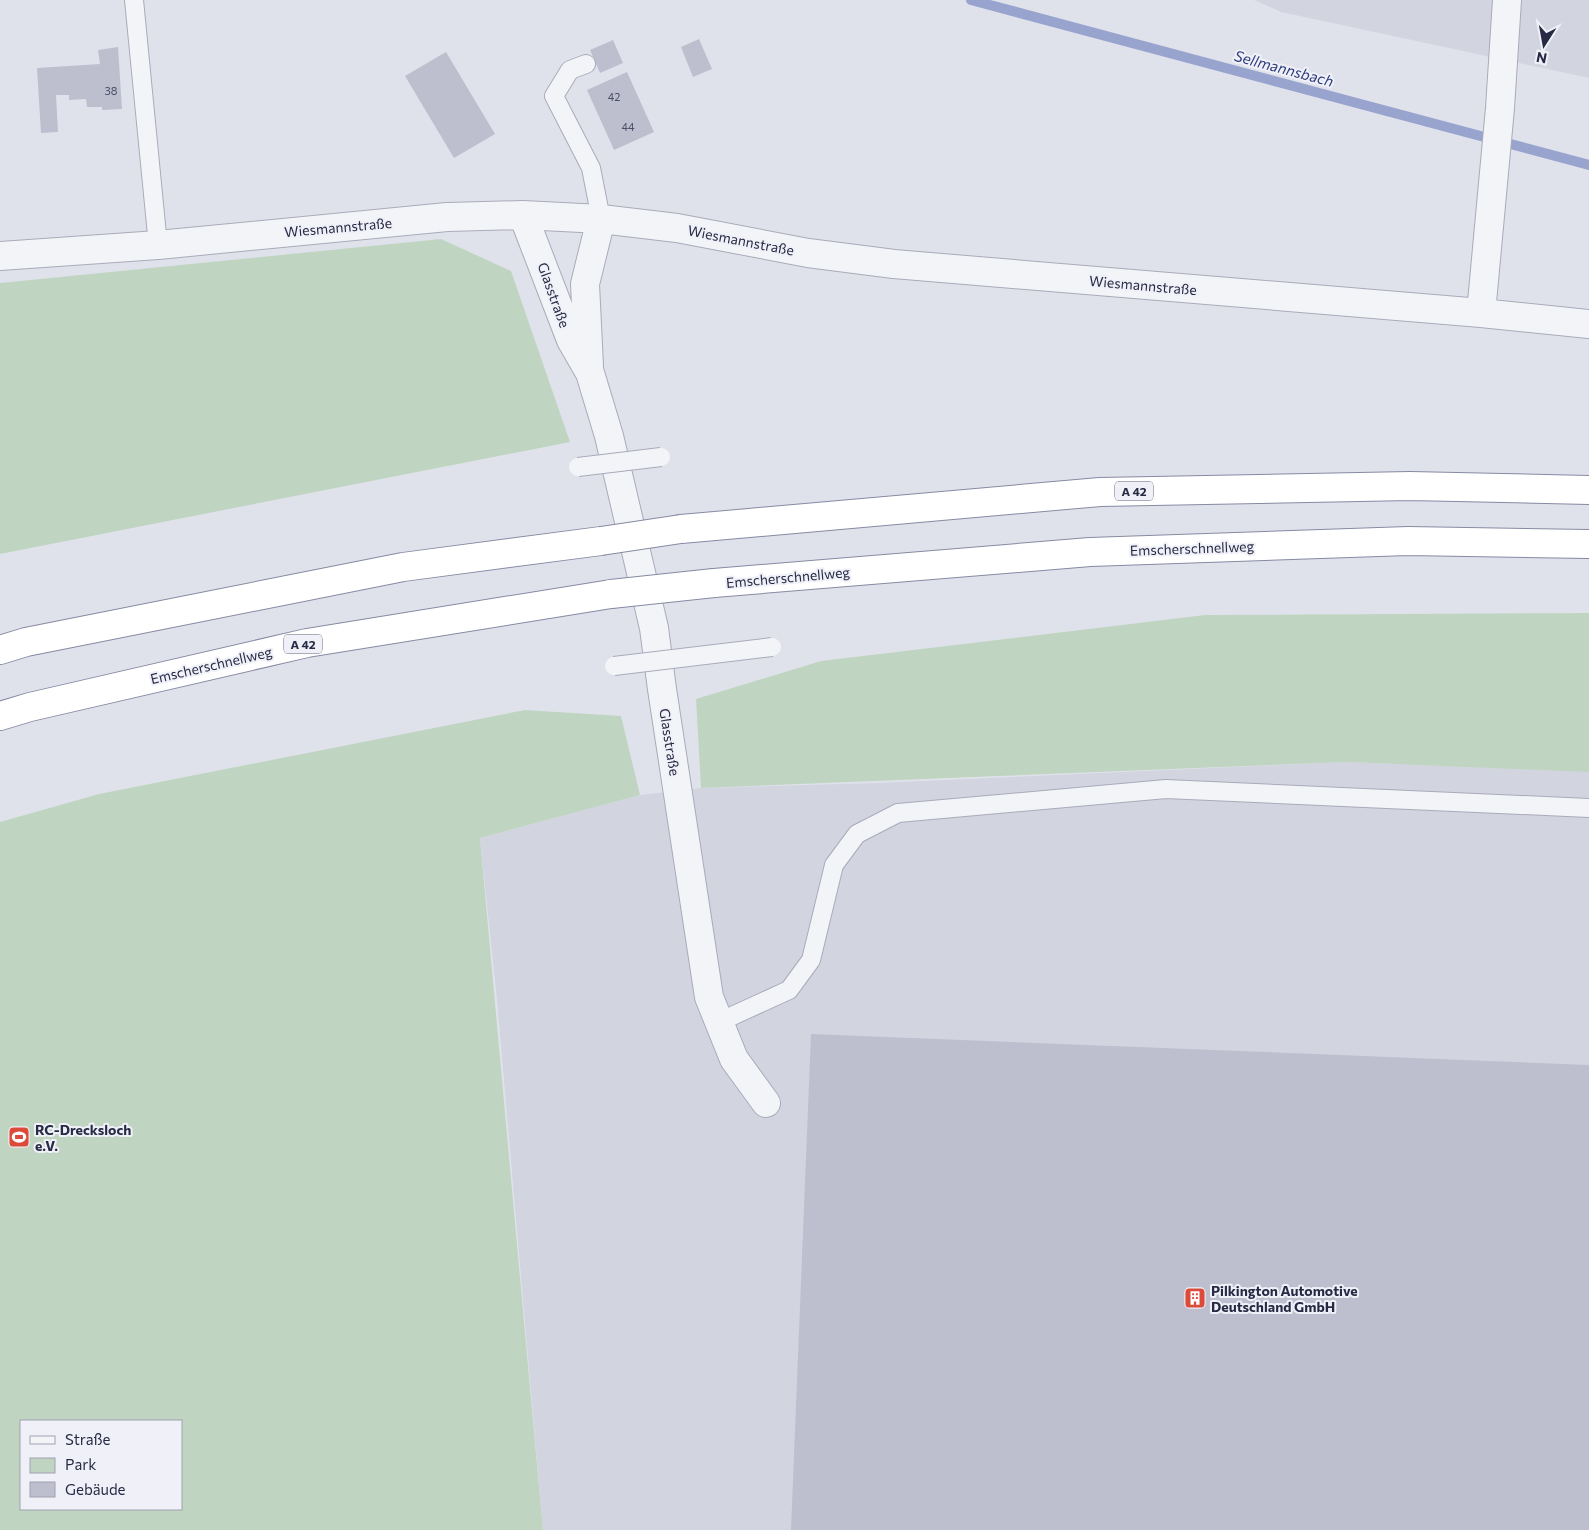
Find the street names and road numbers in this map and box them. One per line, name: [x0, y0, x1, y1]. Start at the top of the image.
street label: Wiesmannstraße: [283, 214, 393, 240]
street label: Wiesmannstraße: [686, 221, 796, 259]
street label: Glasstraße: [534, 260, 574, 330]
street label: Wiesmannstraße: [1088, 272, 1198, 298]
road number: A 42: [1115, 482, 1153, 501]
street label: Emscherschnellweg: [1130, 537, 1255, 559]
street label: Emscherschnellweg: [725, 563, 851, 591]
road number: A 42: [284, 634, 322, 654]
street label: Emscherschnellweg: [149, 643, 274, 687]
street label: Glasstraße: [656, 707, 684, 777]

